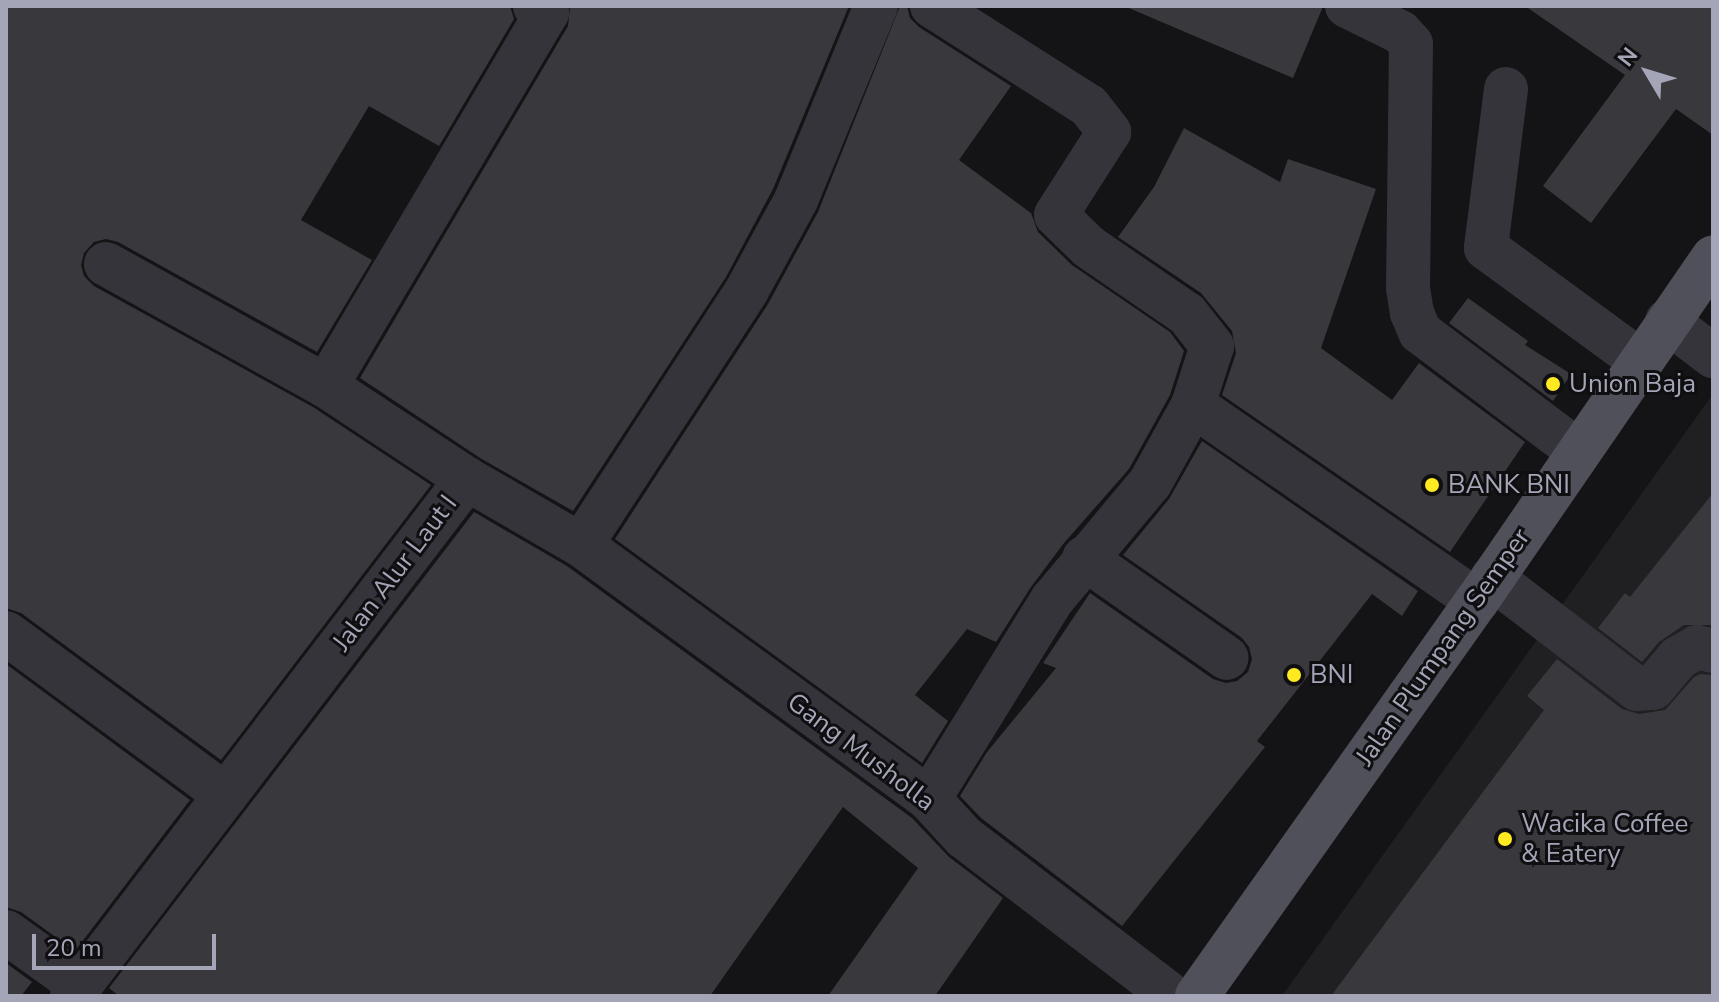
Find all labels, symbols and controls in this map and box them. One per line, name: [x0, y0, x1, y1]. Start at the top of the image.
north arrow: [1607, 32, 1687, 112]
text: N: [1611, 42, 1645, 73]
place label: Union Baja: [1569, 368, 1696, 400]
marker: Union Baja: [1544, 375, 1562, 393]
place label: BANK BNI: [1448, 469, 1570, 501]
marker: BANK BNI: [1423, 476, 1441, 494]
street label: Jalan Alur Laut I: [326, 489, 464, 657]
street label: Jalan Plumpang Semper: [1349, 523, 1537, 771]
place label: BNI: [1310, 659, 1353, 691]
marker: BNI: [1285, 666, 1303, 684]
street label: Gang Musholla: [781, 686, 941, 818]
place label: Wacika Coffee & Eatery: [1521, 808, 1688, 870]
marker: Wacika Coffee & Eatery: [1496, 830, 1514, 848]
scale bar: [36, 918, 220, 968]
text: 20 m: [46, 932, 102, 964]

